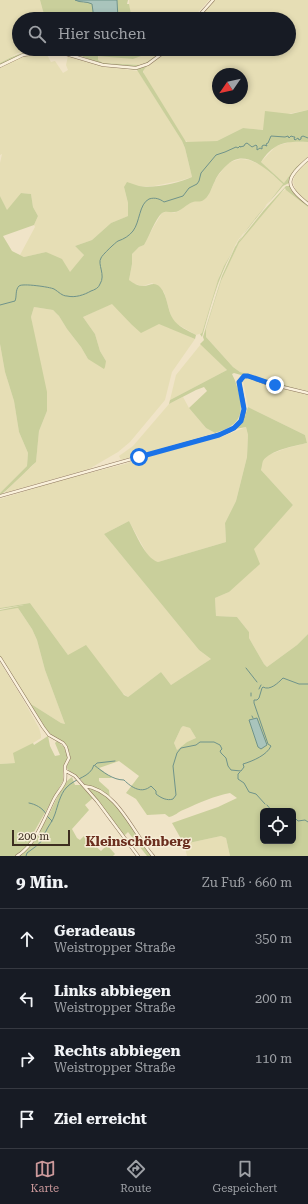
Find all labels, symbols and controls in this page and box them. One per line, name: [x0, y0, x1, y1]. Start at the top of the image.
search box: [12, 12, 296, 56]
icon: search: [26, 23, 48, 45]
text: Hier suchen: [58, 25, 146, 43]
north arrow: [212, 68, 248, 104]
route end: [266, 376, 284, 394]
route start: [130, 448, 148, 466]
map controls: [260, 808, 296, 844]
button: locate: [260, 808, 296, 844]
scale bar: [12, 828, 70, 847]
text: 200 m: [18, 830, 49, 843]
district label: Kleinschönberg: [85, 834, 191, 849]
text: 9 Min.: [16, 872, 69, 892]
text: Zu Fuß · 660 m: [202, 875, 292, 890]
text: Geradeaus: [54, 922, 135, 940]
icon: ahead: [16, 928, 38, 950]
text: 350 m: [255, 931, 292, 946]
text: Weistropper Straße: [54, 940, 175, 955]
text: Links abbiegen: [54, 982, 171, 1000]
icon: left: [16, 988, 38, 1010]
text: 200 m: [255, 991, 292, 1006]
text: Weistropper Straße: [54, 1000, 175, 1015]
text: Rechts abbiegen: [54, 1042, 181, 1060]
icon: right: [16, 1048, 38, 1070]
text: 110 m: [255, 1051, 292, 1066]
text: Weistropper Straße: [54, 1060, 175, 1075]
icon: arrive: [16, 1108, 38, 1130]
text: Ziel erreicht: [54, 1110, 147, 1128]
tab: Karte: [31, 1158, 59, 1195]
tab: Route: [120, 1158, 151, 1195]
tab: Gespeichert: [213, 1158, 277, 1195]

